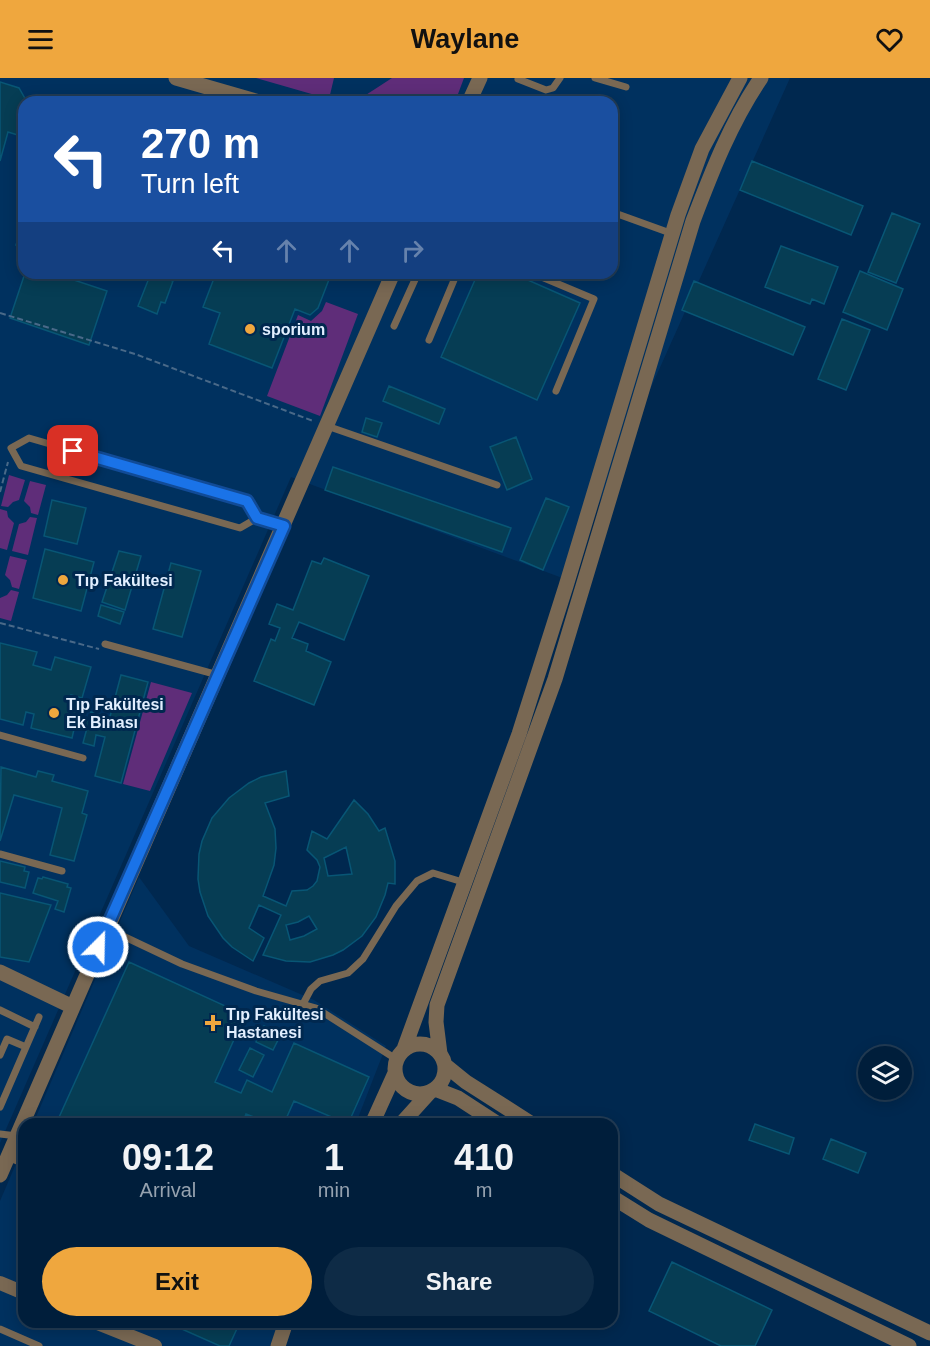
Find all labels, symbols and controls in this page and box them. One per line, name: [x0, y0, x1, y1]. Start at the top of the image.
icon: menu: [24, 23, 57, 56]
icon: heart: [873, 23, 906, 56]
text: Waylane: [411, 24, 519, 54]
icon: left: [42, 120, 120, 198]
text: 270 m: [141, 120, 260, 167]
text: Turn left: [141, 169, 239, 199]
icon: left: [207, 234, 240, 267]
icon: ahead: [270, 234, 303, 267]
icon: ahead: [333, 234, 366, 267]
icon: right: [396, 234, 429, 267]
place label: sporium: [262, 321, 325, 338]
marker: sporium: [243, 322, 257, 336]
pin: [47, 425, 98, 476]
icon: arrive: [56, 434, 89, 467]
place label: Tıp Fakültesi: [75, 572, 173, 589]
marker: Tıp Fakültesi: [56, 573, 70, 587]
place label: Tıp Fakültesi Ek Binası: [66, 696, 164, 731]
marker: Tıp Fakültesi Ek Binası: [47, 706, 61, 720]
position arrow: [66, 915, 130, 979]
place label: Tıp Fakültesi Hastanesi: [226, 1006, 324, 1041]
marker: Tıp Fakültesi Hastanesi: [204, 1014, 222, 1032]
map controls: [858, 1046, 912, 1100]
button: layers: [858, 1046, 912, 1100]
text: 09:12: [122, 1137, 214, 1178]
text: 1: [324, 1137, 344, 1178]
text: 410: [454, 1137, 514, 1178]
text: Arrival: [140, 1179, 196, 1201]
text: min: [318, 1179, 350, 1201]
text: m: [476, 1179, 492, 1201]
button: Exit: [42, 1247, 312, 1316]
button: Share: [324, 1247, 594, 1316]

